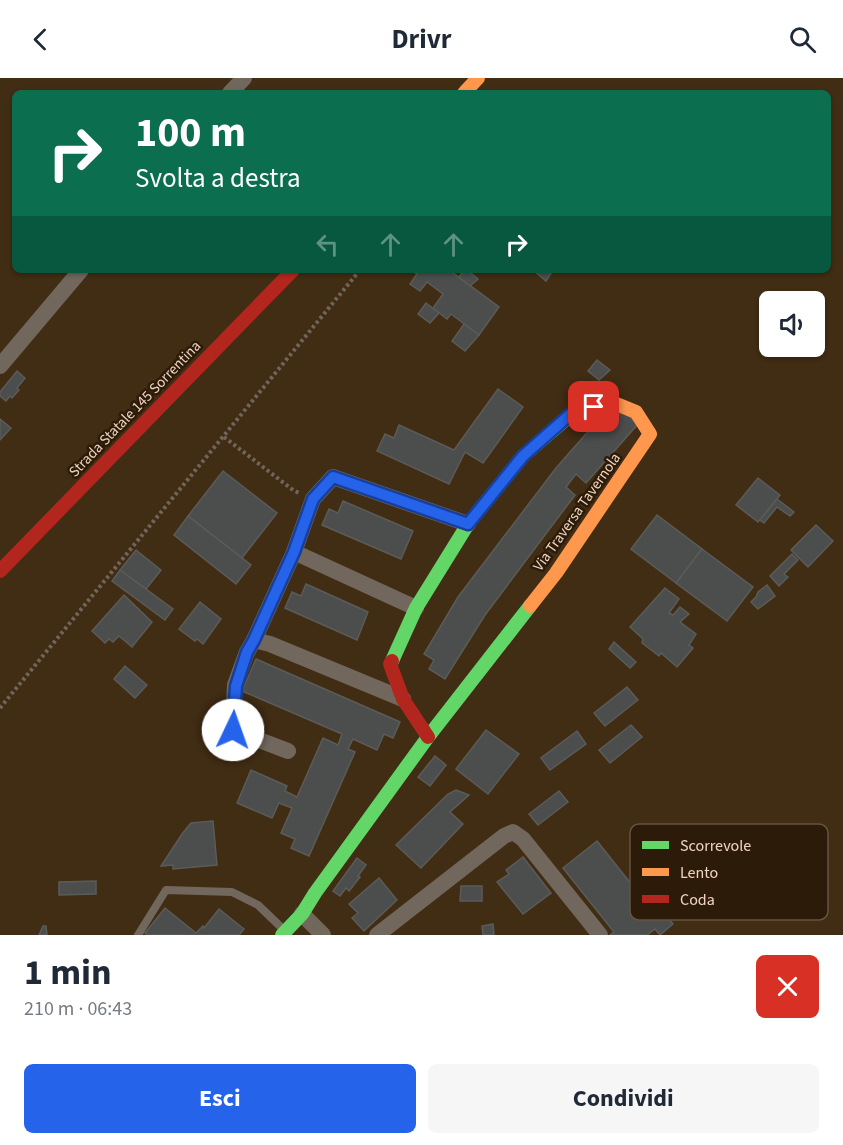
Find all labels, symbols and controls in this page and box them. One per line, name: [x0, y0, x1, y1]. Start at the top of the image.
text: Drivr: [391, 20, 452, 59]
icon: back: [24, 23, 57, 56]
icon: search: [786, 23, 819, 56]
text: 100 m: [135, 103, 246, 163]
icon: right: [36, 114, 114, 192]
text: Svolta a destra: [135, 159, 301, 198]
icon: left: [311, 228, 344, 261]
icon: ahead: [374, 228, 407, 261]
icon: ahead: [437, 228, 470, 261]
icon: right: [500, 228, 533, 261]
map controls: [759, 291, 825, 357]
button: sound: [759, 291, 825, 357]
street label: Strada Statale 145 Sorrentina: [64, 336, 206, 482]
pin: [568, 381, 619, 432]
icon: arrive: [577, 390, 610, 423]
street label: Via Traversa Tavernola: [528, 449, 626, 575]
position arrow: [201, 698, 265, 762]
legend: [630, 824, 828, 920]
text: Scorrevole: [680, 835, 751, 857]
text: Lento: [680, 862, 718, 884]
text: Coda: [680, 889, 715, 911]
text: 1 min: [24, 947, 112, 998]
button: close: [756, 955, 819, 1018]
text: 210 m · 06:43: [24, 995, 132, 1023]
button: Esci: [24, 1064, 416, 1133]
button: Condividi: [428, 1064, 819, 1133]

